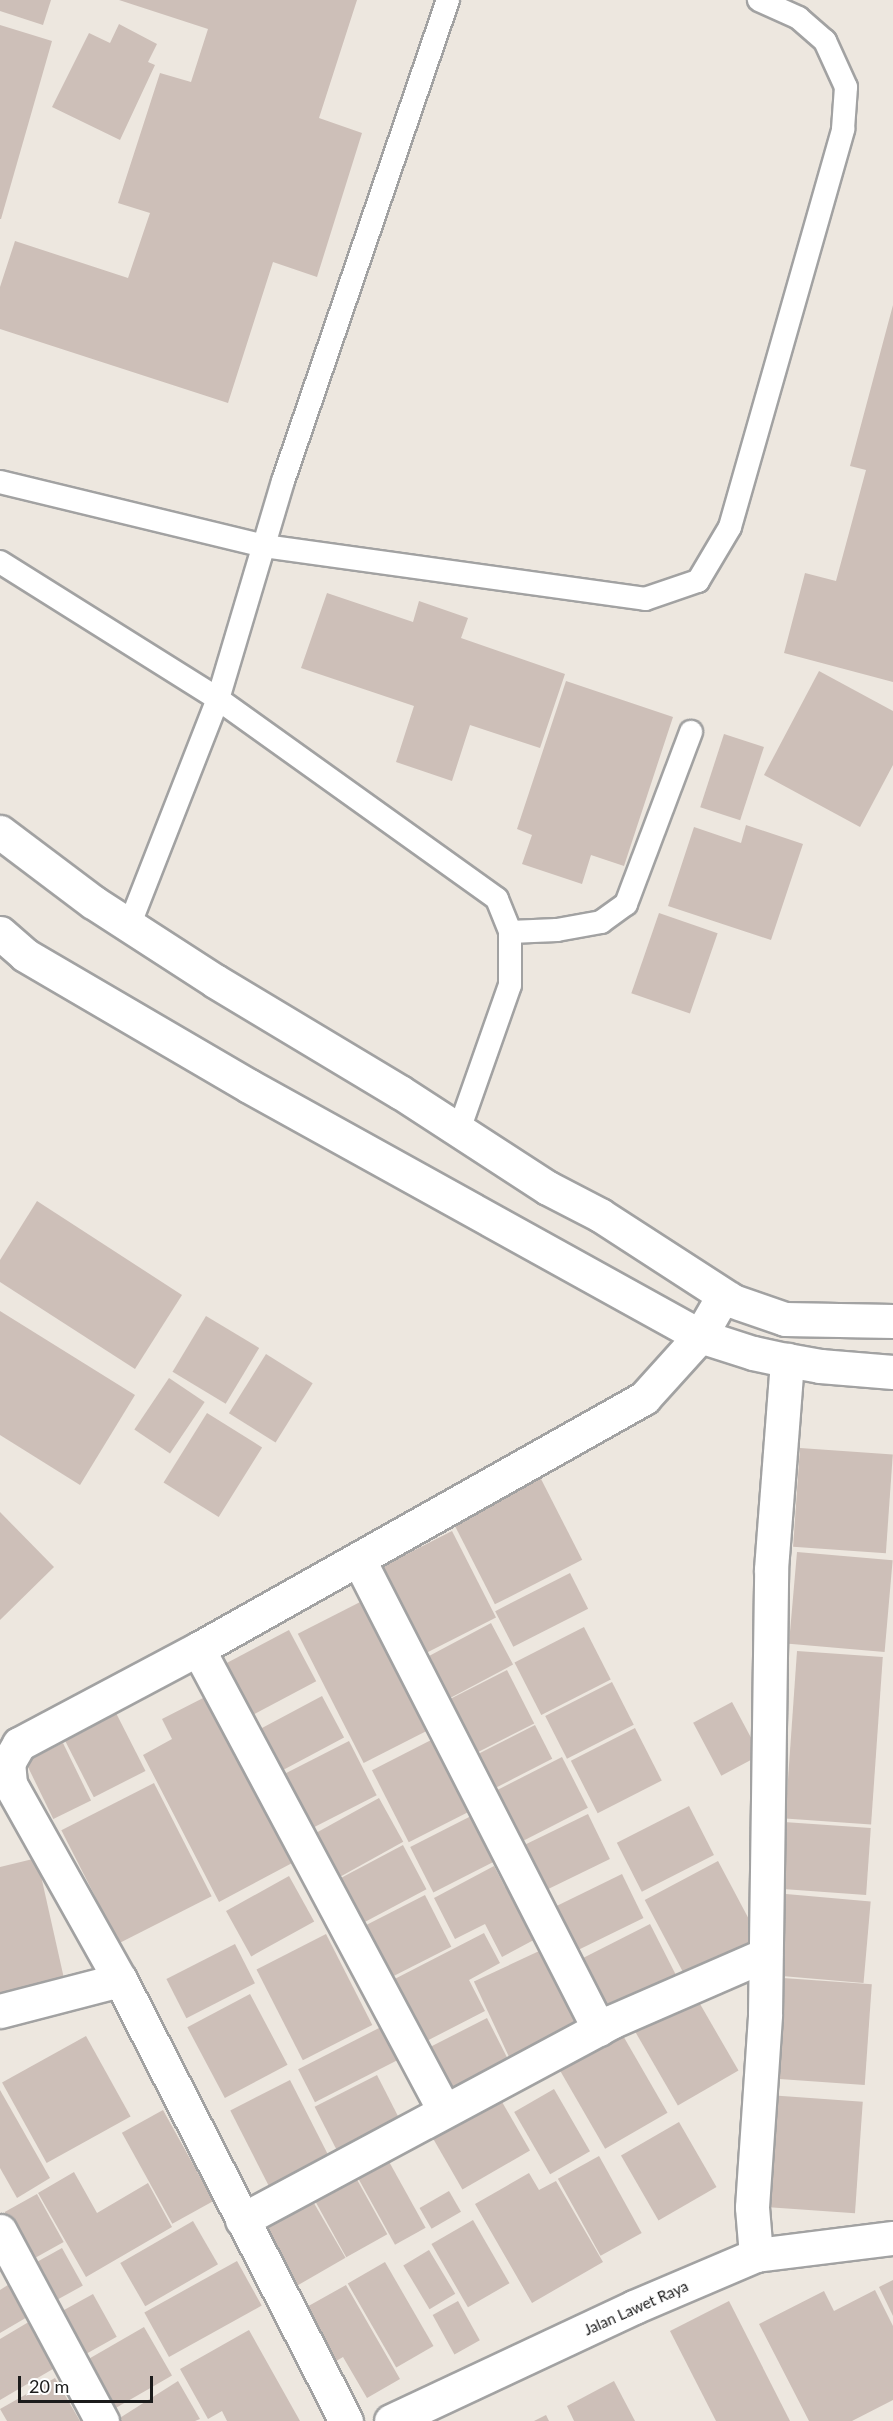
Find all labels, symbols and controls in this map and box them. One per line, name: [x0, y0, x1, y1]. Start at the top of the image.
street label: Jalan Lawet Raya: [581, 2277, 691, 2339]
scale bar: [21, 2364, 156, 2402]
text: 20 m: [29, 2375, 69, 2397]

